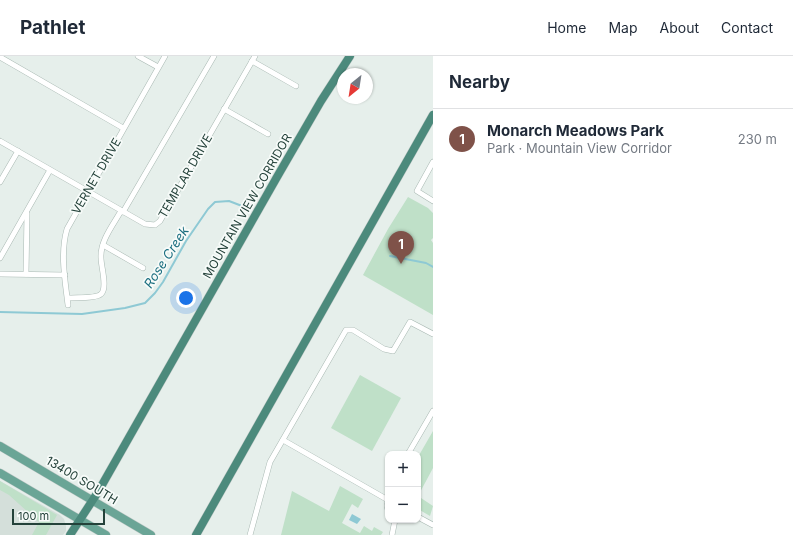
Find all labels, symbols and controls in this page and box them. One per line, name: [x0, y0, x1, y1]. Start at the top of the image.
text: Pathlet: [20, 16, 85, 39]
text: Home: [547, 19, 586, 36]
text: Map: [608, 19, 638, 36]
text: About: [660, 19, 699, 36]
text: Contact: [721, 19, 773, 36]
north arrow: [337, 68, 373, 104]
text: Nearby: [449, 72, 510, 92]
text: Monarch Meadows Park: [487, 121, 664, 140]
street label: TEMPLAR DRIVE: [155, 131, 215, 221]
street label: MOUNTAIN VIEW CORRIDOR: [199, 131, 295, 281]
text: 1: [459, 131, 465, 147]
text: 230 m: [738, 131, 777, 147]
street label: VERNET DRIVE: [68, 135, 124, 217]
text: Park · Mountain View Corridor: [487, 140, 672, 156]
water label: Rose Creek: [140, 222, 192, 291]
pin: 1: [388, 231, 414, 264]
your location: [176, 288, 196, 308]
map controls: [385, 451, 421, 523]
button: +: [385, 451, 421, 487]
street label: 13400 SOUTH: [43, 453, 121, 507]
button: −: [385, 487, 421, 523]
scale bar: [12, 507, 105, 526]
text: 100 m: [18, 509, 49, 523]

